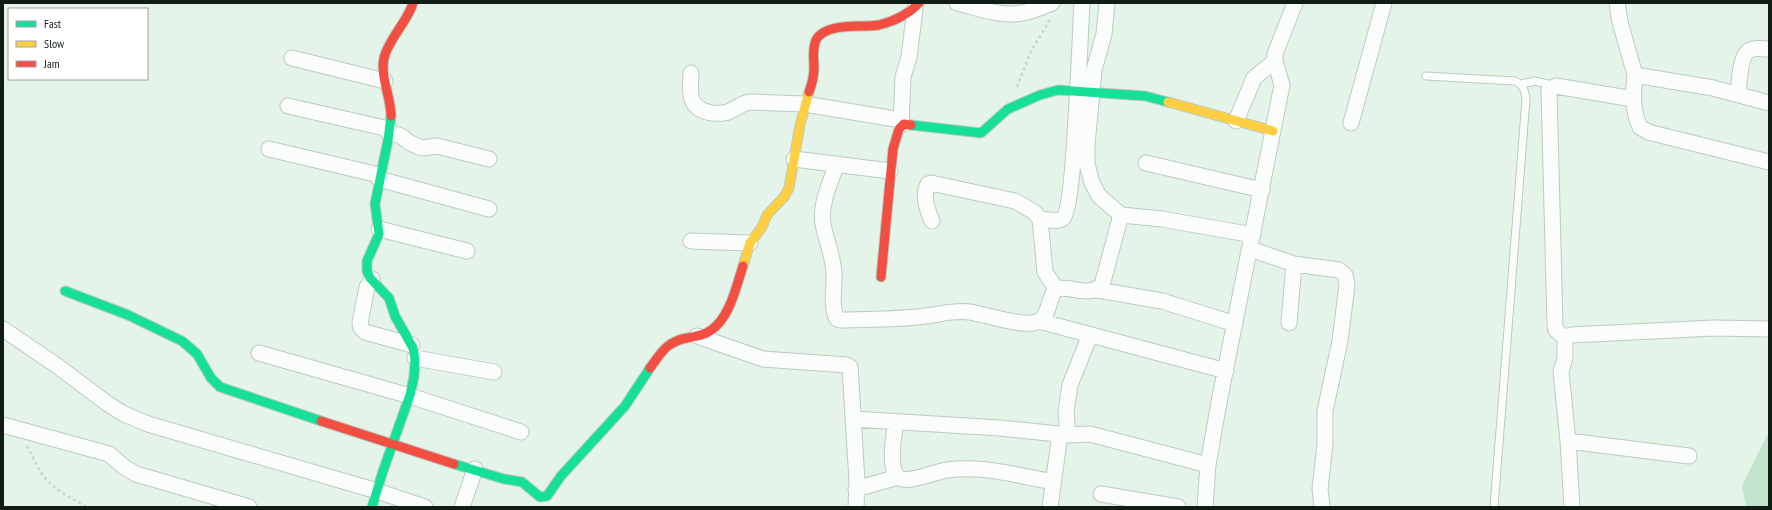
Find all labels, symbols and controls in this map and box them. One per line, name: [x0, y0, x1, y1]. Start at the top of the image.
legend: [8, 8, 148, 80]
text: Fast: [44, 16, 62, 31]
text: Slow: [44, 36, 65, 51]
text: Jam: [43, 56, 60, 71]

